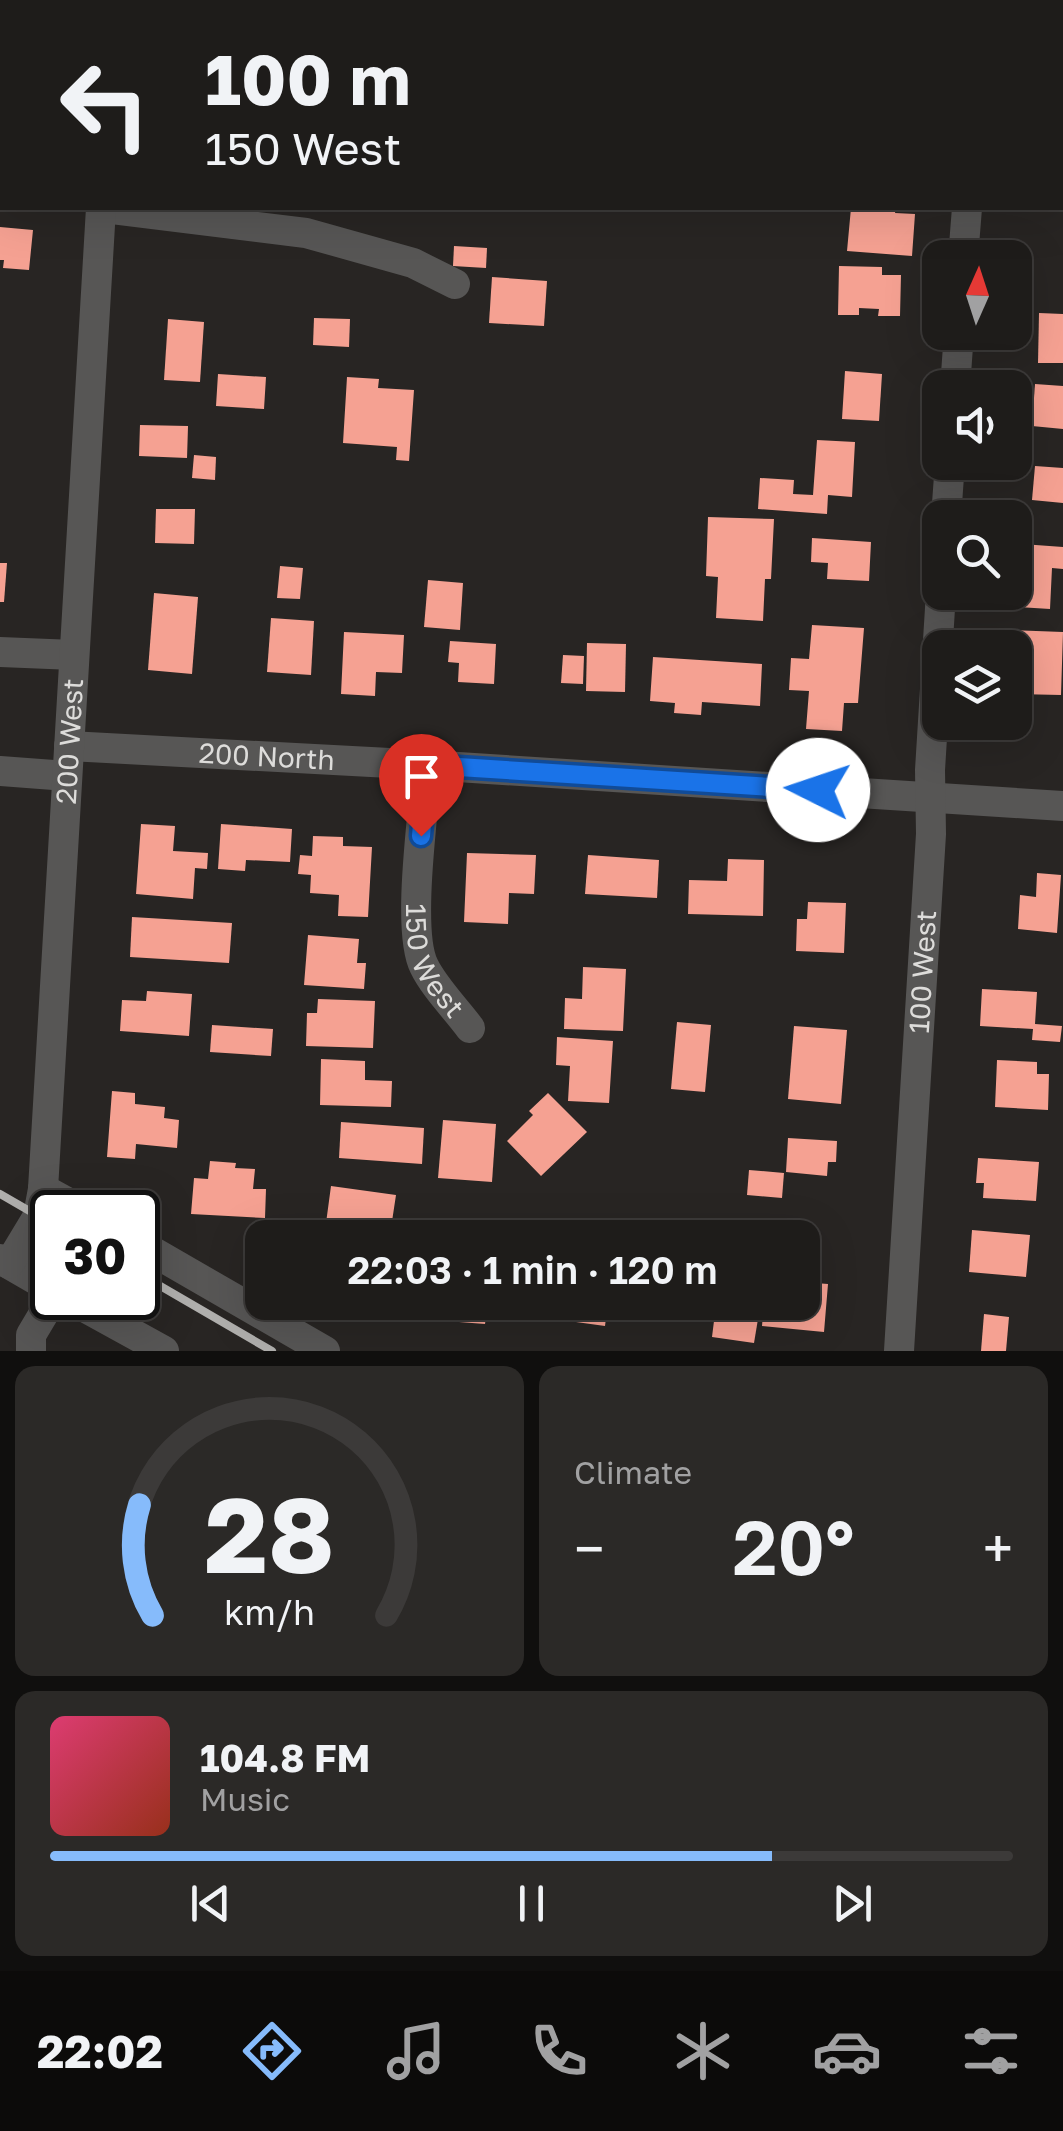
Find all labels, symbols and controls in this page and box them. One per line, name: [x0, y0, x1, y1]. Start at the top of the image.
text: 100 m: [205, 36, 411, 120]
icon: left: [40, 40, 170, 170]
text: 150 West: [205, 121, 401, 175]
north arrow: [922, 240, 1032, 350]
map controls: [922, 240, 1032, 740]
button: sound: [922, 370, 1032, 480]
button: search: [922, 500, 1032, 610]
button: layers: [922, 630, 1032, 740]
street label: 200 West: [49, 677, 89, 805]
pin: [379, 734, 464, 837]
street label: 200 North: [198, 736, 336, 776]
position arrow: [766, 738, 870, 842]
icon: arrive: [394, 749, 449, 804]
street label: 150 West: [400, 903, 472, 1024]
street label: 100 West: [902, 909, 942, 1034]
speed limit sign: 30: [30, 1190, 160, 1320]
text: 22:03 · 1 min · 120 m: [347, 1247, 718, 1292]
text: Climate: [574, 1453, 692, 1491]
text: 28: [204, 1471, 335, 1596]
text: 20°: [732, 1501, 855, 1592]
text: −: [574, 1515, 604, 1581]
text: +: [983, 1515, 1013, 1581]
text: km/h: [224, 1590, 315, 1633]
text: 104.8 FM: [200, 1735, 370, 1780]
text: Music: [200, 1780, 290, 1818]
icon: previous: [183, 1876, 238, 1931]
icon: pause: [504, 1876, 559, 1931]
icon: next: [825, 1876, 880, 1931]
icon: directions: [237, 2016, 307, 2086]
icon: music: [381, 2016, 451, 2086]
icon: phone: [524, 2016, 594, 2086]
icon: climate: [668, 2016, 738, 2086]
icon: car: [812, 2016, 882, 2086]
icon: filters: [956, 2016, 1026, 2086]
text: 22:02: [37, 2024, 163, 2078]

